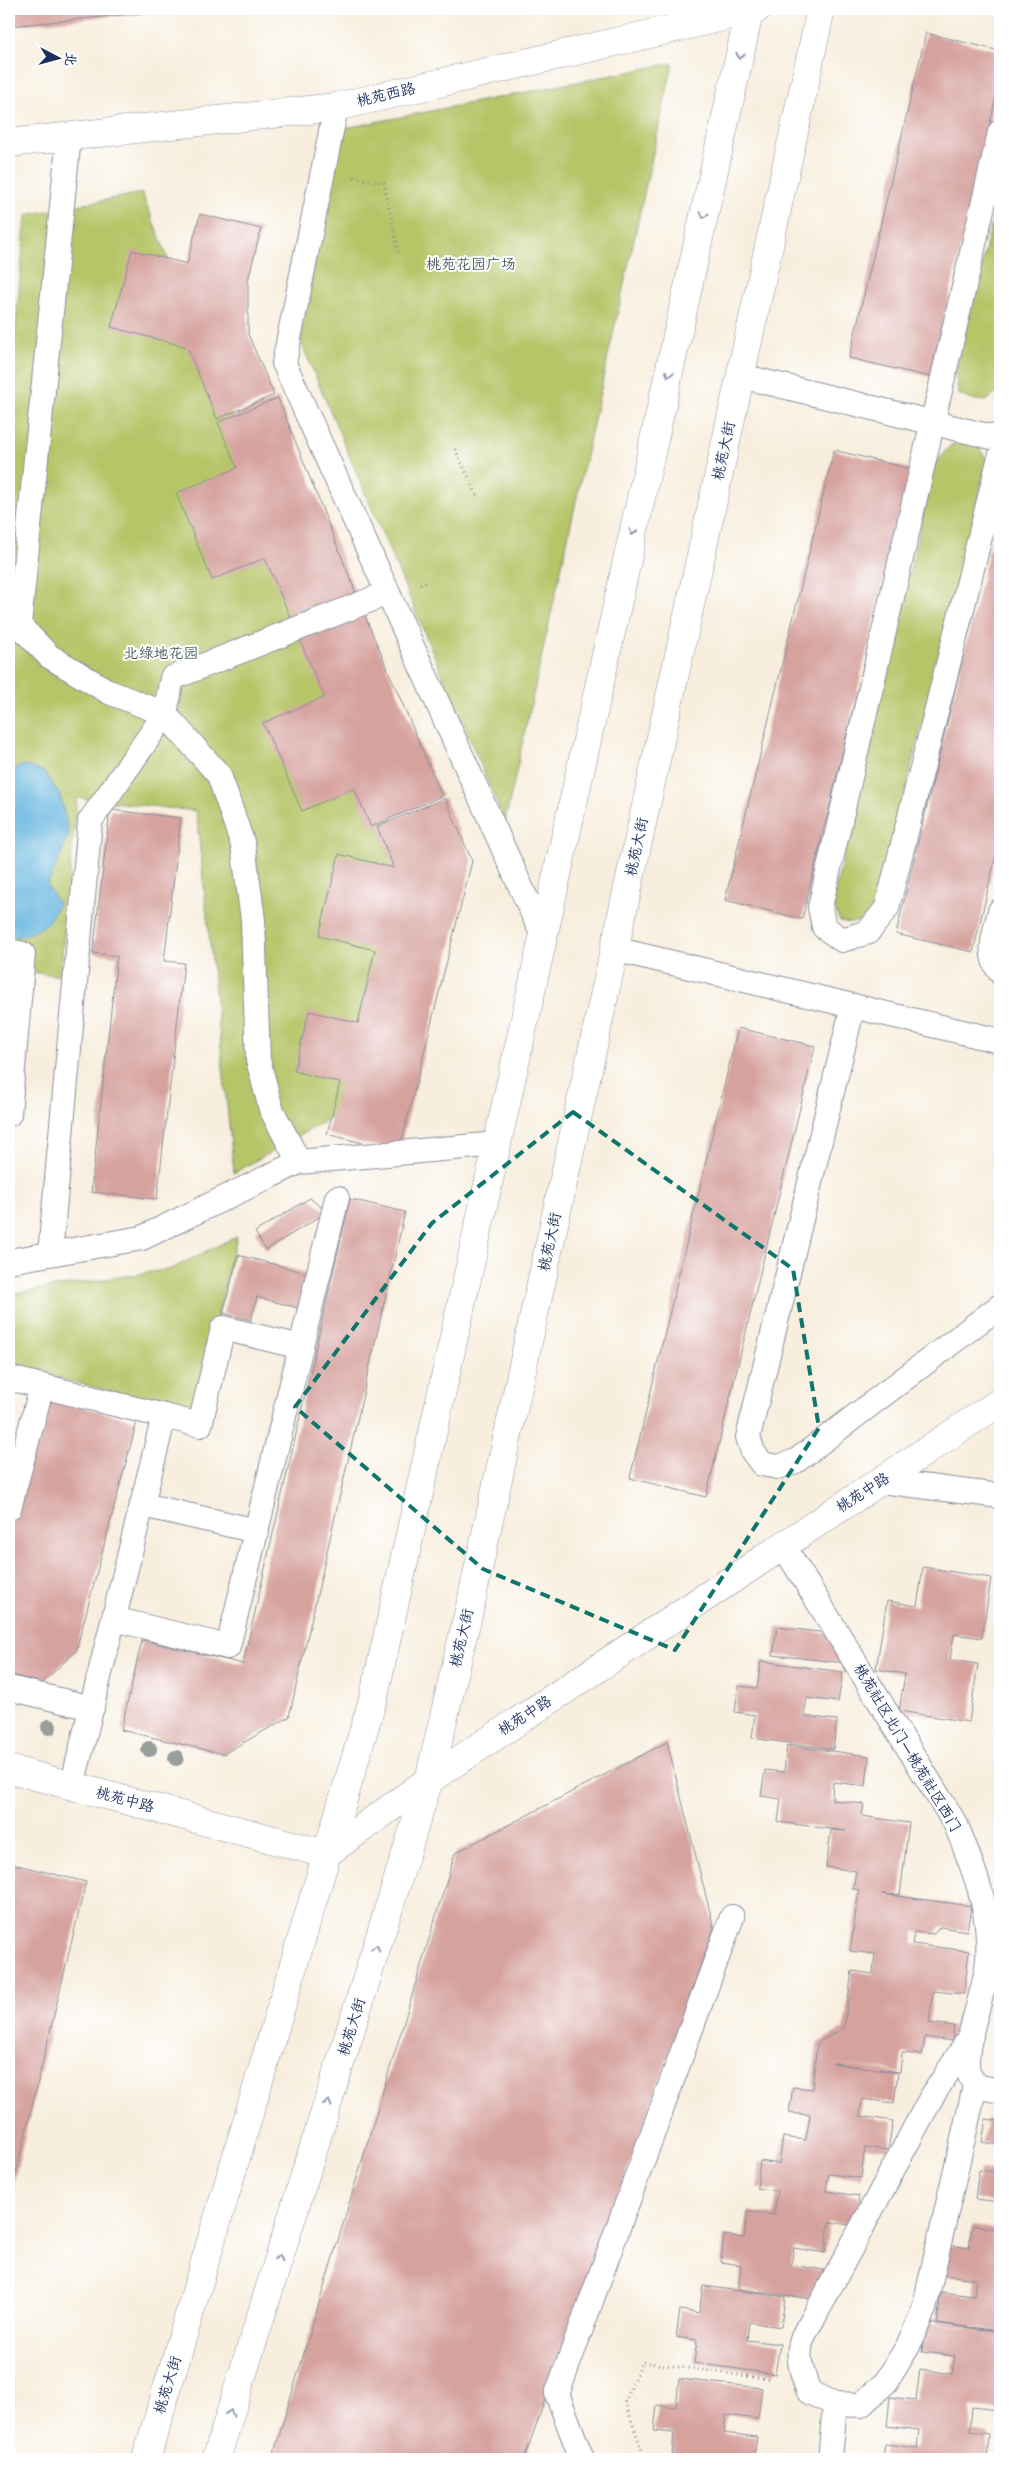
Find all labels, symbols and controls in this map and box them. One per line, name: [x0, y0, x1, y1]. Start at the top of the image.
north arrow: [32, 32, 82, 82]
text: 北: [61, 51, 80, 67]
one-way arrow: [735, 52, 745, 61]
street label: 桃苑西路: [355, 79, 417, 111]
one-way arrow: [699, 210, 710, 219]
park label: 桃苑花园广场: [426, 255, 516, 274]
one-way arrow: [664, 369, 675, 378]
street label: 桃苑大街: [708, 420, 740, 482]
one-way arrow: [628, 528, 639, 537]
park label: 北绿地花园: [123, 644, 199, 663]
street label: 桃苑大街: [621, 816, 653, 878]
street label: 桃苑大街: [534, 1211, 566, 1273]
street label: 桃苑中路: [833, 1469, 893, 1517]
street label: 桃苑大街: [446, 1607, 478, 1669]
street label: 桃苑社区北门—桃苑社区西门: [849, 1660, 965, 1836]
street label: 桃苑中路: [495, 1692, 555, 1740]
street label: 桃苑中路: [94, 1783, 156, 1817]
one-way arrow: [371, 1944, 381, 1952]
street label: 桃苑大街: [334, 1996, 370, 2058]
one-way arrow: [322, 2099, 332, 2107]
one-way arrow: [273, 2254, 283, 2262]
street label: 桃苑大街: [150, 2354, 186, 2416]
one-way arrow: [225, 2409, 235, 2417]

